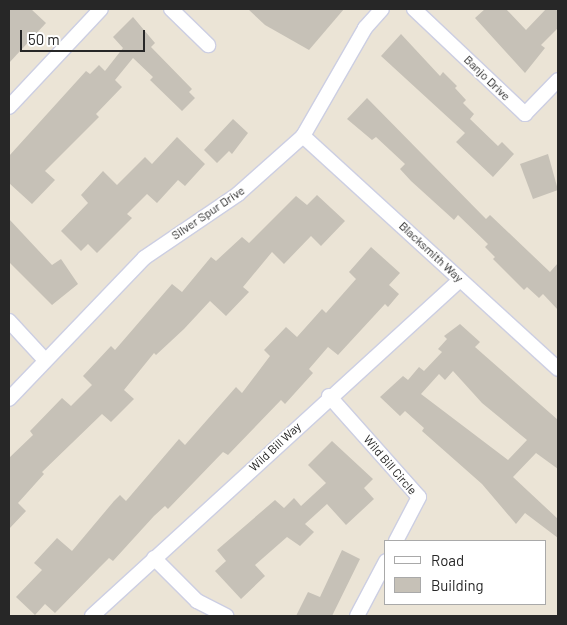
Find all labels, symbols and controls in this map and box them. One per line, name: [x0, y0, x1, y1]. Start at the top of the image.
scale bar: [22, 20, 148, 52]
text: 50 m: [28, 30, 60, 48]
street label: Banjo Drive: [461, 52, 513, 104]
street label: Silver Spur Drive: [169, 183, 247, 243]
street label: Blacksmith Way: [396, 219, 466, 285]
street label: Wild Bill Way: [246, 419, 304, 475]
street label: Wild Bill Circle: [360, 432, 420, 498]
legend: [384, 540, 547, 605]
text: Road: [431, 551, 464, 569]
text: Building: [431, 576, 484, 594]

